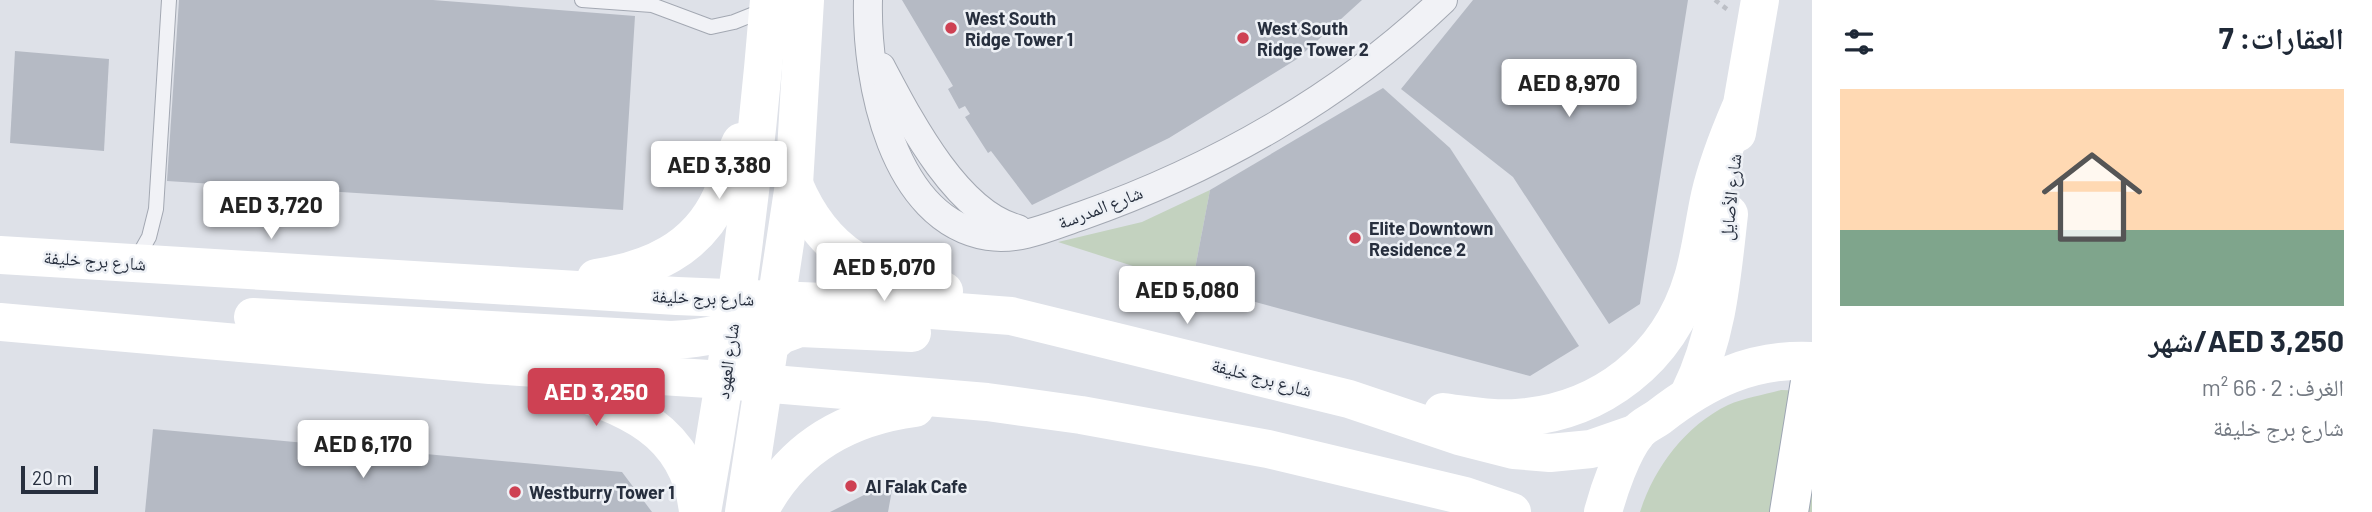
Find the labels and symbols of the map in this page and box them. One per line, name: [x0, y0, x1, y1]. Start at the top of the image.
place label: West South Ridge Tower 1: [965, 7, 1073, 50]
place label: West South Ridge Tower 2: [1257, 17, 1369, 60]
marker: West South Ridge Tower 1: [943, 20, 959, 36]
marker: West South Ridge Tower 2: [1235, 30, 1251, 46]
pin: AED 8,970: [1489, 60, 1649, 119]
pin: AED 3,380: [639, 142, 799, 201]
street label: شارع الأصايل: [1715, 153, 1746, 241]
street label: شارع المدرسة: [1055, 181, 1146, 234]
pin: AED 3,720: [191, 182, 351, 241]
place label: Elite Downtown Residence 2: [1369, 217, 1493, 260]
marker: Elite Downtown Residence 2: [1347, 230, 1363, 246]
pin: AED 5,070: [804, 244, 964, 303]
street label: شارع برج خليفة: [43, 245, 147, 277]
pin: AED 5,080: [1107, 266, 1267, 326]
street label: شارع برج خليفة: [651, 284, 755, 312]
street label: شارع العهود: [711, 322, 744, 400]
street label: شارع برج خليفة: [1209, 353, 1314, 403]
pin: AED 3,250: [516, 368, 676, 428]
pin: AED 6,170: [283, 420, 443, 480]
scale bar: [21, 463, 98, 495]
place label: Al Falak Cafe: [865, 475, 967, 497]
marker: Al Falak Cafe: [843, 478, 859, 494]
place label: Westburry Tower 1: [529, 481, 675, 503]
marker: Westburry Tower 1: [507, 484, 523, 500]

